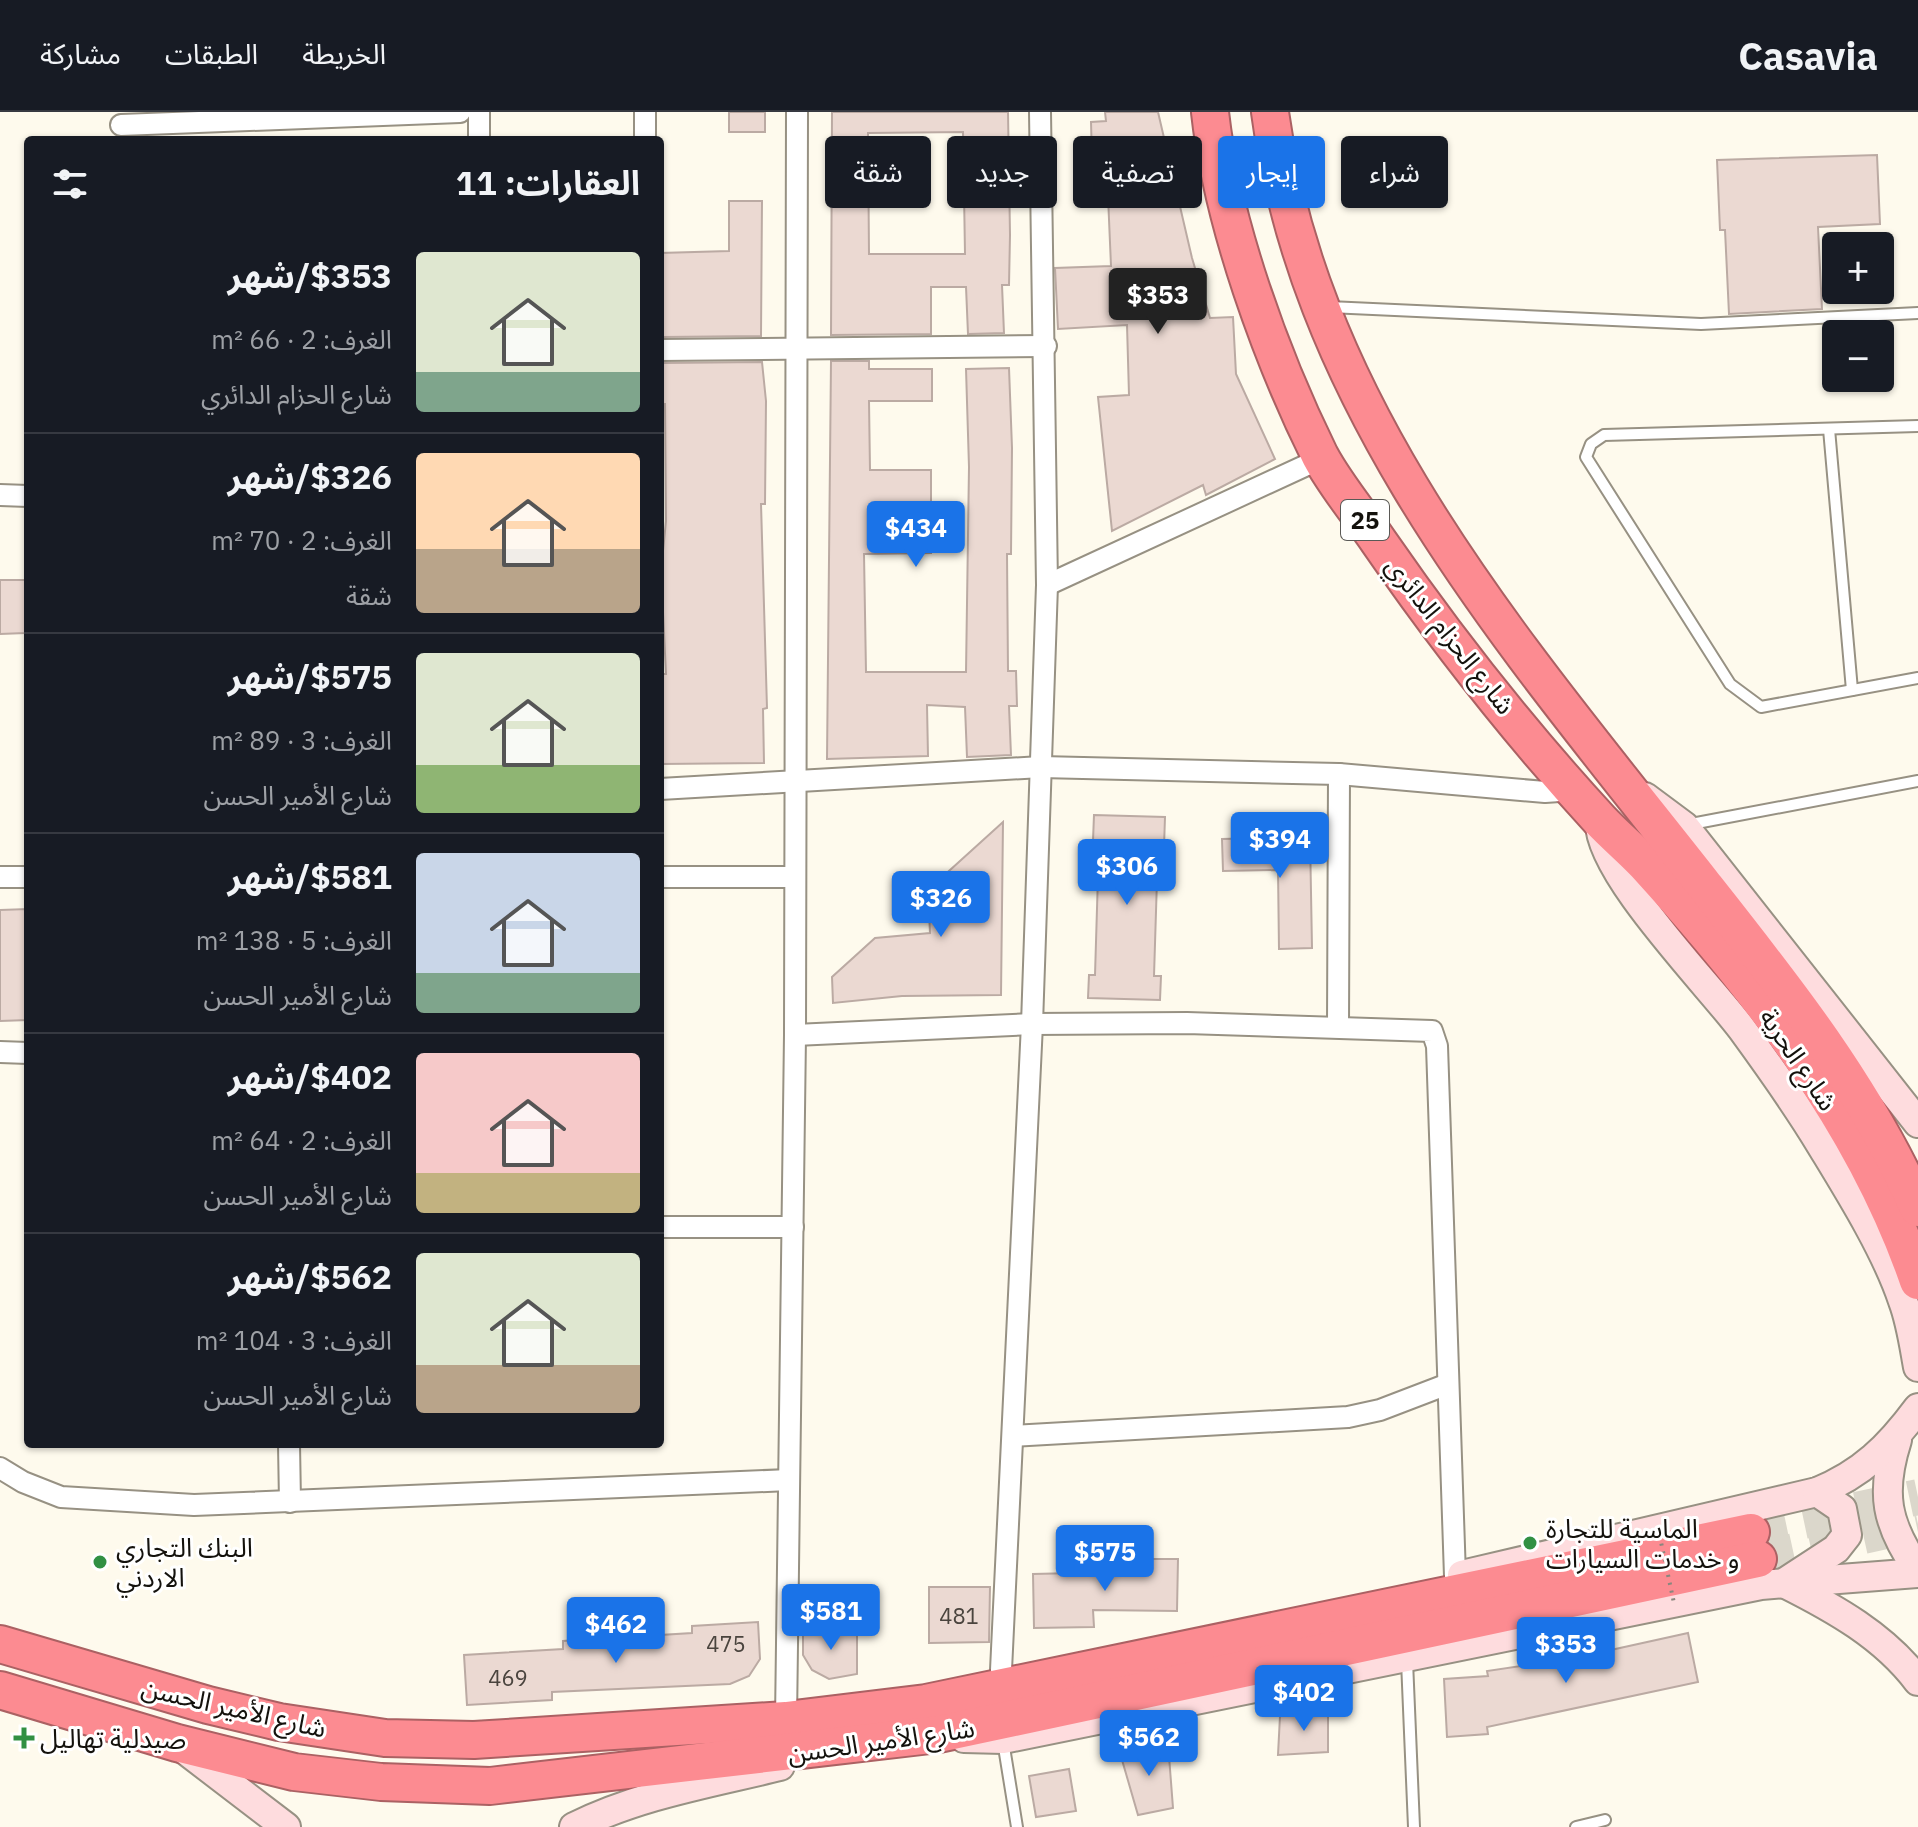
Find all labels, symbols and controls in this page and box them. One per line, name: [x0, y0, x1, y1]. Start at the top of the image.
text: Casavia: [1738, 31, 1878, 80]
text: مشاركة: [40, 35, 121, 72]
text: الطبقات: [165, 35, 258, 72]
text: الخريطة: [302, 35, 386, 72]
chip: شقة: [825, 136, 931, 208]
chip: جديد: [947, 136, 1057, 208]
chip: تصفية: [1073, 136, 1202, 208]
chip: إيجار: [1218, 136, 1325, 208]
chip: شراء: [1341, 136, 1448, 208]
text: العقارات: 11: [456, 160, 640, 204]
icon: filters: [48, 162, 92, 206]
map controls: [1822, 232, 1894, 392]
button: +: [1822, 232, 1894, 304]
text: $353/شهر: [228, 253, 392, 297]
pin: $353: [1111, 268, 1205, 336]
text: $353: [1127, 277, 1189, 311]
icon: home: [480, 284, 576, 380]
button: −: [1822, 320, 1894, 392]
text: الغرف: 2 · 66 m²: [211, 322, 392, 356]
text: شارع الحزام الدائري: [201, 377, 392, 411]
text: $326/شهر: [228, 454, 392, 498]
icon: home: [480, 485, 576, 581]
road number: 25: [1341, 500, 1389, 540]
pin: $434: [869, 501, 963, 569]
text: $434: [885, 510, 947, 544]
text: الغرف: 2 · 70 m²: [211, 523, 392, 557]
street label: شارع الحزام الدائري: [1376, 549, 1523, 723]
text: شقة: [346, 578, 392, 612]
text: $575/شهر: [228, 654, 392, 698]
icon: home: [480, 685, 576, 781]
text: الغرف: 3 · 89 m²: [211, 723, 392, 757]
text: شارع الأمير الحسن: [203, 778, 392, 812]
pin: $394: [1233, 812, 1327, 880]
text: $394: [1249, 821, 1311, 855]
pin: $306: [1080, 839, 1174, 907]
text: $306: [1096, 848, 1158, 882]
text: $581/شهر: [228, 854, 392, 898]
pin: $326: [894, 871, 988, 939]
text: $326: [910, 880, 972, 914]
icon: home: [480, 885, 576, 981]
text: الغرف: 5 · 138 m²: [196, 923, 392, 957]
text: شارع الأمير الحسن: [203, 978, 392, 1012]
street label: شارع الحرية: [1750, 1001, 1846, 1118]
text: $402/شهر: [228, 1054, 392, 1098]
icon: home: [480, 1085, 576, 1181]
text: الغرف: 2 · 64 m²: [211, 1123, 392, 1157]
text: شارع الأمير الحسن: [203, 1178, 392, 1212]
text: $562/شهر: [228, 1254, 392, 1298]
icon: home: [480, 1285, 576, 1381]
text: الغرف: 3 · 104 m²: [196, 1323, 392, 1357]
text: شارع الأمير الحسن: [203, 1378, 392, 1412]
place label: الماسية للتجارة و خدمات السيارات: [1546, 1511, 1739, 1575]
pin: $575: [1058, 1525, 1152, 1593]
place label: البنك التجاري الاردني: [116, 1530, 253, 1598]
text: $575: [1074, 1534, 1136, 1568]
marker: الماسية للتجارة و خدمات السيارات: [1521, 1534, 1539, 1552]
marker: البنك التجاري الاردني: [91, 1553, 109, 1571]
pin: $581: [784, 1584, 878, 1652]
text: $581: [800, 1593, 862, 1627]
pin: $462: [569, 1597, 663, 1665]
house number: 481: [939, 1601, 979, 1630]
text: $462: [585, 1606, 647, 1640]
pin: $353: [1519, 1617, 1613, 1685]
text: $353: [1535, 1626, 1597, 1660]
house number: 475: [706, 1629, 746, 1658]
house number: 469: [488, 1663, 528, 1692]
pin: $402: [1257, 1665, 1351, 1733]
street label: شارع الأمير الحسن: [138, 1669, 330, 1748]
text: $402: [1273, 1674, 1335, 1708]
street label: شارع الأمير الحسن: [785, 1710, 977, 1773]
pin: $562: [1102, 1710, 1196, 1778]
text: $562: [1118, 1719, 1180, 1753]
place label: صيدلية تهاليل: [40, 1721, 186, 1755]
marker: صيدلية تهاليل: [15, 1729, 33, 1747]

